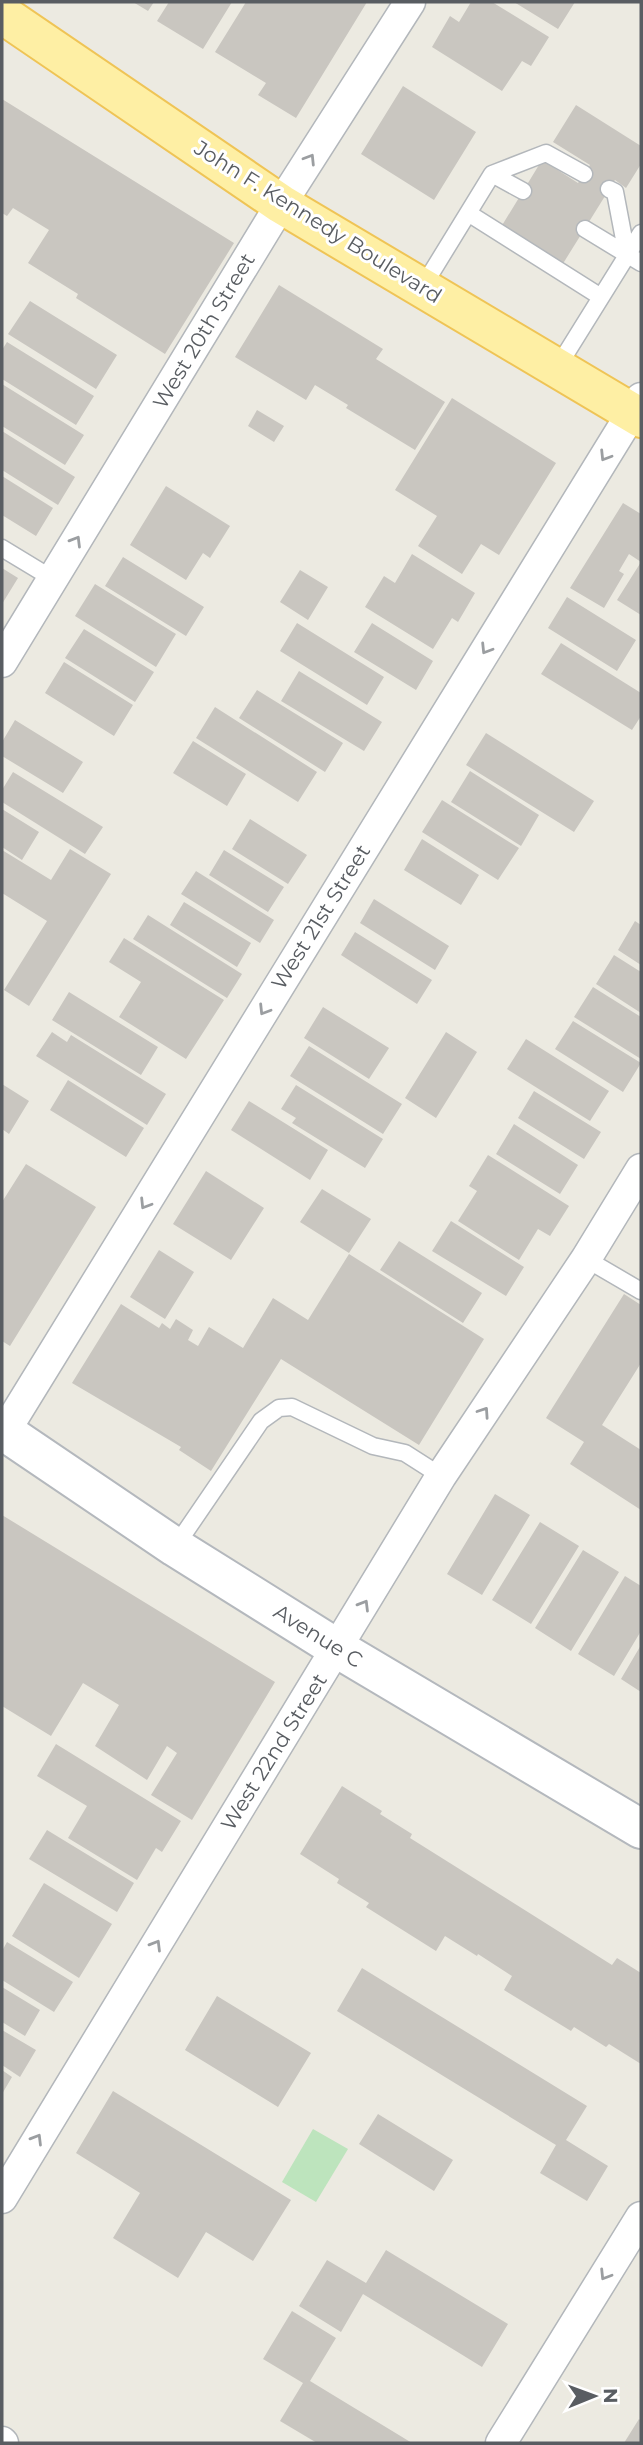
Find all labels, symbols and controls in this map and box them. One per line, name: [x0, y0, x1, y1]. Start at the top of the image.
street label: John F. Kennedy Boulevard: [189, 134, 447, 308]
one-way arrow: [301, 153, 314, 166]
street label: West 20th Street: [147, 249, 260, 413]
one-way arrow: [601, 448, 614, 461]
one-way arrow: [68, 536, 81, 549]
one-way arrow: [481, 642, 494, 655]
street label: West 21st Street: [266, 840, 375, 994]
one-way arrow: [259, 1002, 272, 1015]
one-way arrow: [140, 1196, 153, 1209]
one-way arrow: [476, 1406, 489, 1419]
street label: Avenue C: [269, 1599, 367, 1673]
one-way arrow: [356, 1599, 369, 1612]
street label: West 22nd Street: [215, 1669, 332, 1835]
one-way arrow: [147, 1940, 160, 1953]
one-way arrow: [29, 2134, 42, 2147]
one-way arrow: [601, 2267, 614, 2280]
north arrow: [559, 2361, 629, 2431]
text: N: [599, 2388, 622, 2404]

